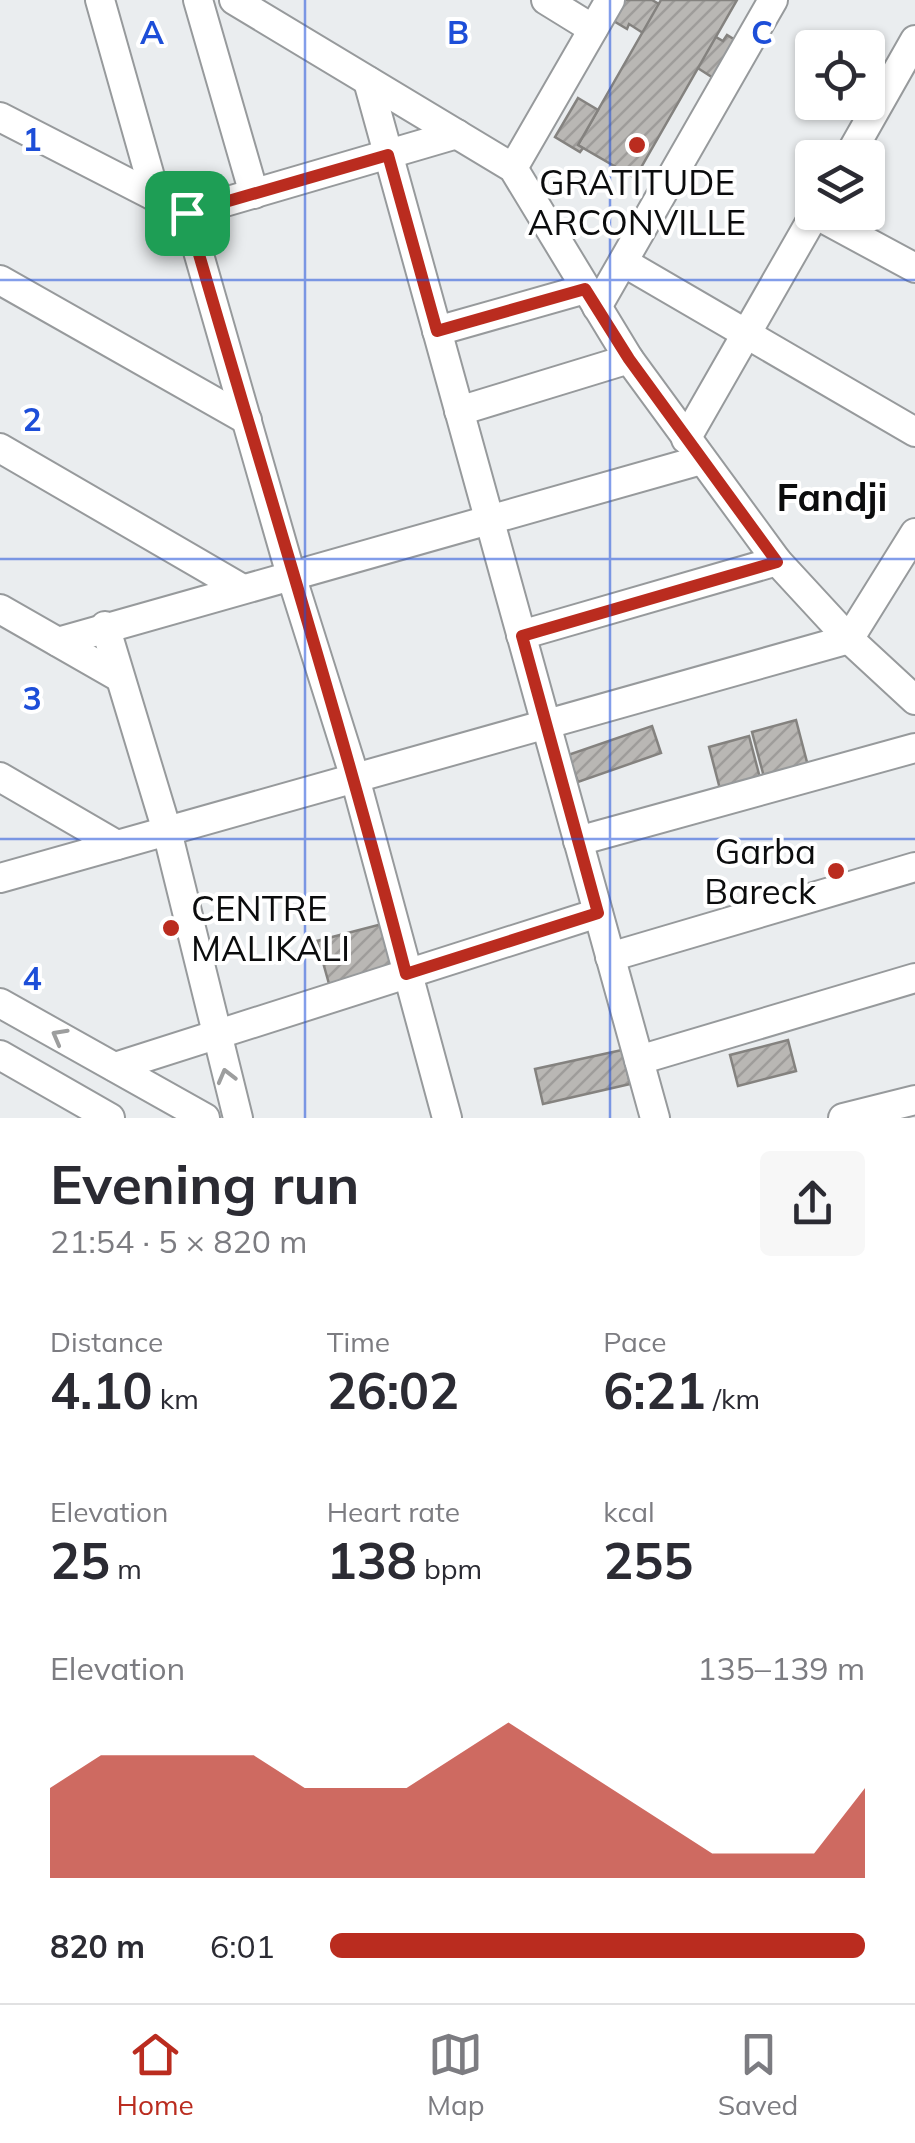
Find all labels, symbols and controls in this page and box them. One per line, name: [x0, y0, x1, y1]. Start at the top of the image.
text: A: [140, 12, 164, 52]
text: B: [447, 12, 469, 52]
text: C: [751, 12, 773, 52]
map controls: [795, 30, 885, 230]
button: locate: [795, 30, 885, 120]
text: 1: [22, 119, 42, 159]
marker: GRATITUDE ARCONVILLE: [626, 134, 648, 156]
button: layers: [795, 140, 885, 230]
place label: GRATITUDE ARCONVILLE: [528, 160, 746, 244]
pin: [145, 171, 230, 256]
icon: arrive: [160, 186, 215, 241]
text: 2: [22, 399, 42, 439]
district label: Fandji: [777, 473, 887, 521]
text: 3: [22, 678, 42, 718]
place label: Garba Bareck: [704, 829, 817, 913]
marker: Garba Bareck: [825, 860, 847, 882]
place label: CENTRE MALIKALI: [191, 886, 350, 970]
marker: CENTRE MALIKALI: [160, 917, 182, 939]
text: 4: [22, 958, 42, 998]
one-way arrow: [52, 1029, 70, 1048]
one-way arrow: [217, 1068, 238, 1085]
text: Evening run: [50, 1149, 359, 1218]
button: share: [760, 1151, 865, 1256]
text: 21:54 · 5 × 820 m: [50, 1221, 307, 1261]
text: Distance: [50, 1324, 163, 1359]
text: Time: [327, 1324, 390, 1359]
text: Pace: [603, 1324, 667, 1359]
text: 4.10: [50, 1359, 152, 1422]
text: 26:02: [327, 1359, 459, 1422]
text: 6:21: [603, 1359, 706, 1422]
text: km: [152, 1381, 199, 1416]
text: /km: [706, 1381, 760, 1416]
text: Elevation: [50, 1494, 168, 1529]
text: Heart rate: [327, 1494, 460, 1529]
text: kcal: [603, 1494, 655, 1529]
text: 25: [50, 1529, 110, 1592]
text: 138: [327, 1529, 417, 1592]
text: 255: [603, 1529, 693, 1592]
text: m: [110, 1551, 142, 1586]
text: bpm: [417, 1551, 482, 1586]
text: Elevation: [50, 1648, 185, 1688]
text: 135–139 m: [697, 1648, 865, 1688]
text: 820 m: [50, 1926, 145, 1966]
text: 6:01: [210, 1926, 275, 1966]
tab: Home: [117, 2027, 194, 2122]
tab: Map: [427, 2027, 485, 2122]
tab: Saved: [718, 2027, 798, 2122]

